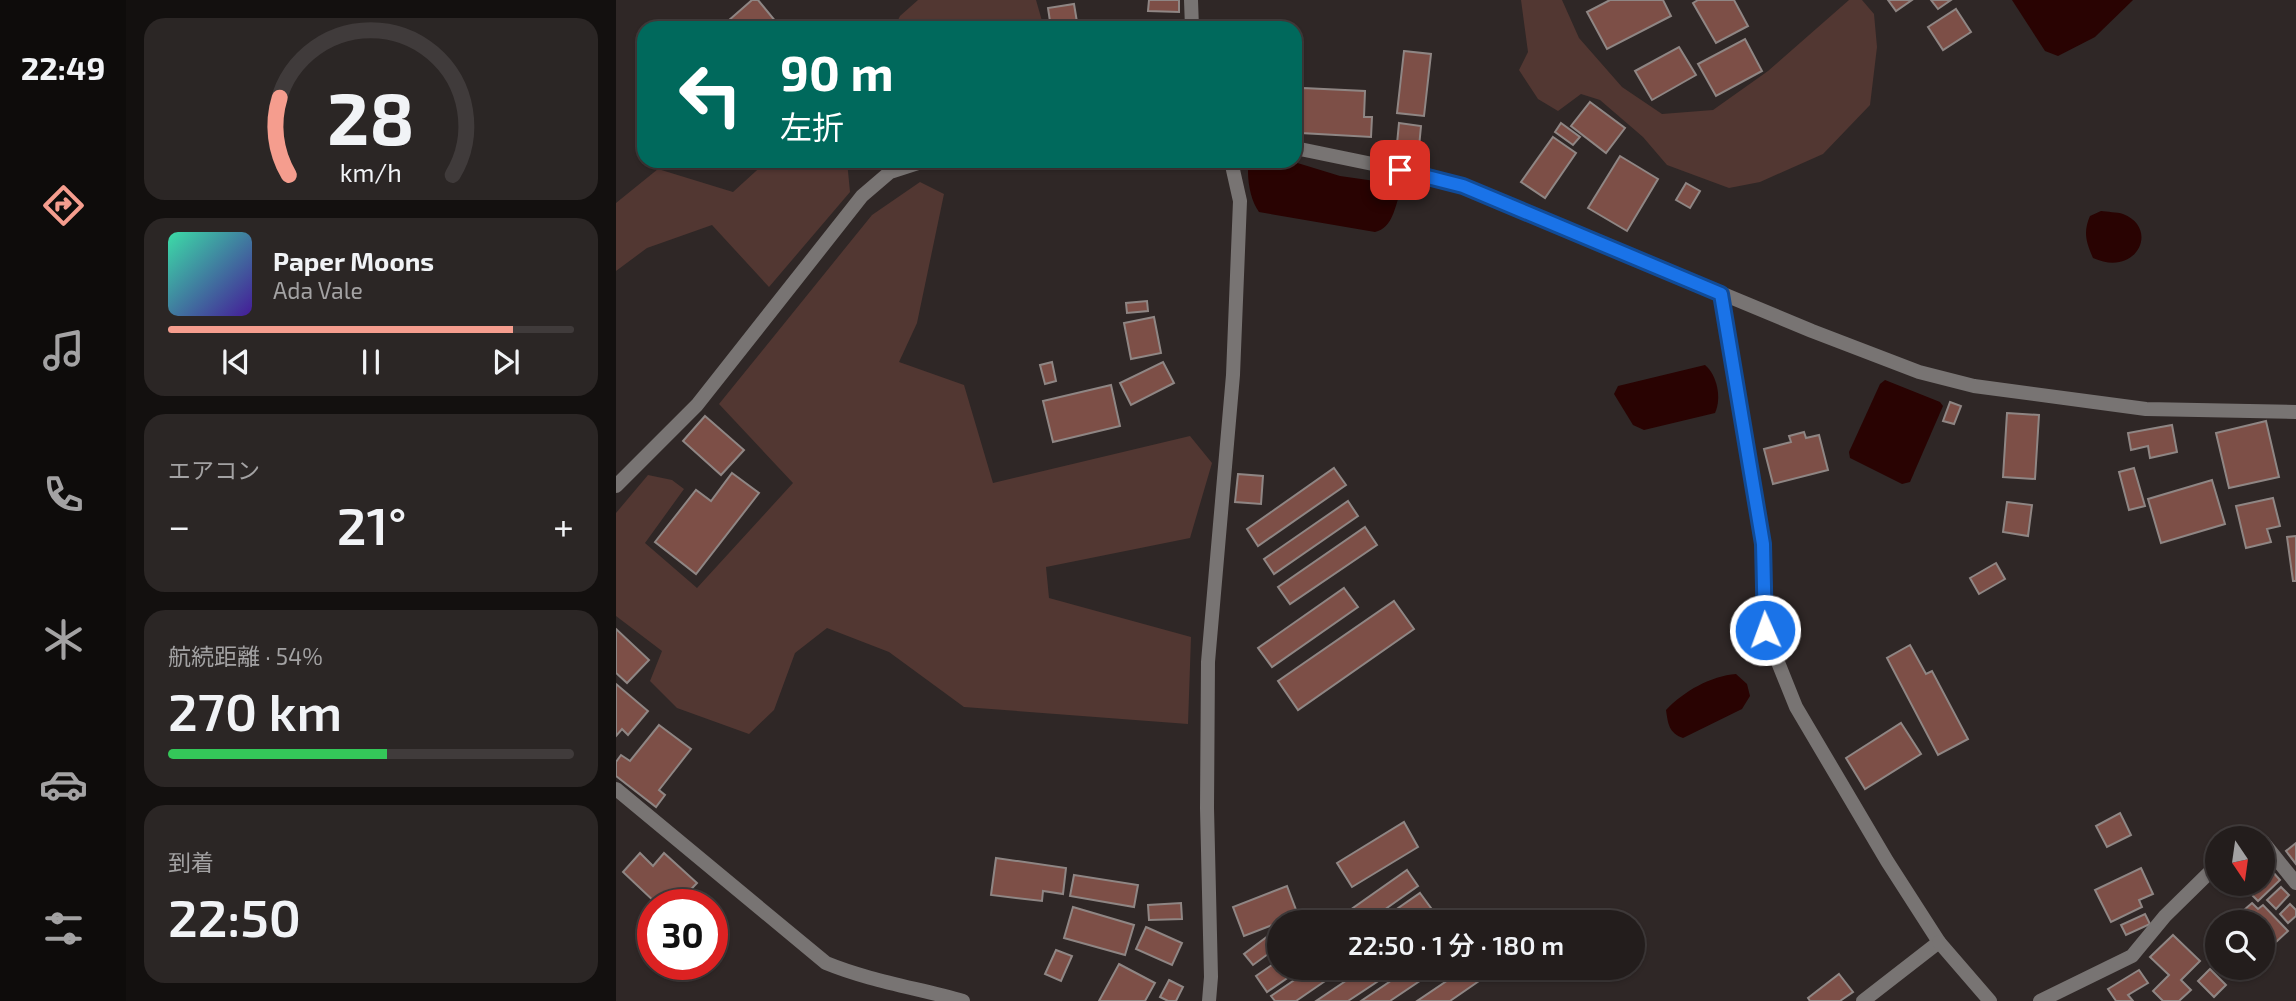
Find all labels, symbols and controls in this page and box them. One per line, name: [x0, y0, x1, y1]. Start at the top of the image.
text: 90 m: [780, 42, 894, 101]
text: 22:49: [21, 48, 105, 86]
icon: left: [665, 49, 756, 140]
text: 28: [327, 72, 415, 160]
text: 左折: [780, 107, 844, 145]
pin: [1370, 140, 1430, 200]
icon: arrive: [1381, 151, 1419, 189]
text: km/h: [340, 157, 402, 187]
icon: directions: [39, 181, 88, 230]
text: Paper Moons: [273, 245, 434, 276]
text: Ada Vale: [273, 276, 363, 304]
icon: music: [39, 326, 88, 375]
icon: previous: [217, 343, 255, 381]
icon: pause: [352, 343, 390, 381]
icon: next: [487, 343, 525, 381]
text: エアコン: [168, 456, 260, 484]
icon: phone: [39, 470, 88, 519]
text: 21°: [337, 493, 407, 555]
text: −: [168, 502, 190, 548]
text: +: [553, 502, 574, 548]
position arrow: [1728, 593, 1802, 667]
icon: climate: [39, 615, 88, 664]
text: 航続距離 · 54%: [168, 642, 323, 670]
text: 270 km: [168, 679, 342, 741]
icon: car: [39, 760, 88, 809]
north arrow: [2205, 826, 2275, 896]
map controls: [2205, 826, 2275, 980]
text: 到着: [168, 848, 214, 876]
text: 22:50: [168, 885, 301, 947]
speed limit sign: 30: [637, 889, 728, 980]
icon: filters: [39, 904, 88, 953]
button: search: [2205, 910, 2275, 980]
text: 22:50 · 1 分 · 180 m: [1348, 929, 1564, 960]

